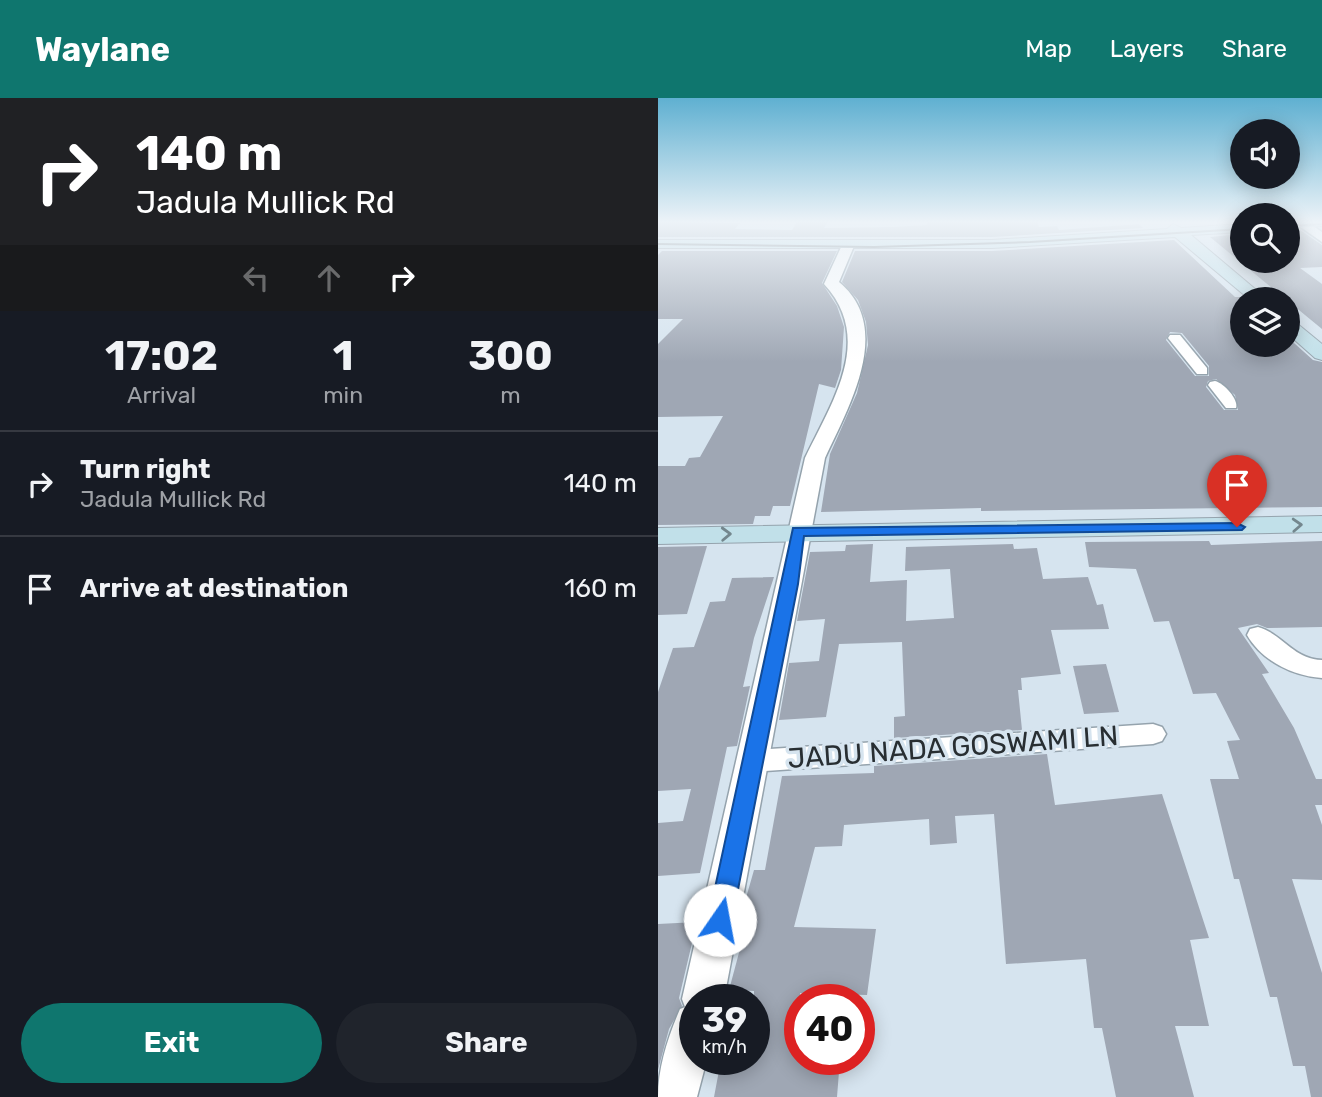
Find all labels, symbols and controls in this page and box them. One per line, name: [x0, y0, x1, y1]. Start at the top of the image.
text: Waylane: [35, 30, 170, 69]
text: Map: [1025, 35, 1072, 63]
text: Layers: [1110, 35, 1184, 63]
text: Share: [1222, 35, 1287, 63]
map controls: [1230, 119, 1300, 357]
button: sound: [1230, 119, 1300, 189]
text: 140 m: [136, 124, 282, 182]
icon: right: [21, 126, 112, 217]
text: Jadula Mullick Rd: [136, 183, 395, 221]
button: search: [1230, 203, 1300, 273]
icon: left: [237, 259, 275, 297]
icon: ahead: [310, 259, 348, 297]
icon: right: [383, 259, 421, 297]
button: layers: [1230, 287, 1300, 357]
text: 17:02: [105, 331, 218, 381]
text: 1: [333, 331, 354, 381]
text: 300: [468, 331, 553, 381]
text: Arrival: [127, 381, 196, 409]
text: min: [323, 381, 363, 409]
text: m: [500, 381, 521, 409]
text: Turn right: [80, 454, 210, 485]
pin: [1207, 455, 1267, 527]
icon: right: [21, 465, 59, 503]
icon: arrive: [1218, 466, 1256, 504]
text: 140 m: [564, 468, 637, 499]
text: Jadula Mullick Rd: [80, 485, 266, 513]
one-way arrow: [1291, 518, 1302, 533]
one-way arrow: [721, 526, 732, 541]
icon: arrive: [21, 570, 59, 608]
text: Arrive at destination: [80, 573, 348, 604]
text: 160 m: [564, 573, 637, 604]
street label: JADU NADA GOSWAMI LN: [786, 719, 1120, 775]
position arrow: [683, 883, 757, 957]
speed limit sign: 40: [784, 984, 875, 1075]
text: 39: [702, 999, 747, 1041]
button: Exit: [21, 1003, 322, 1083]
button: Share: [336, 1003, 637, 1083]
text: km/h: [702, 1036, 747, 1058]

